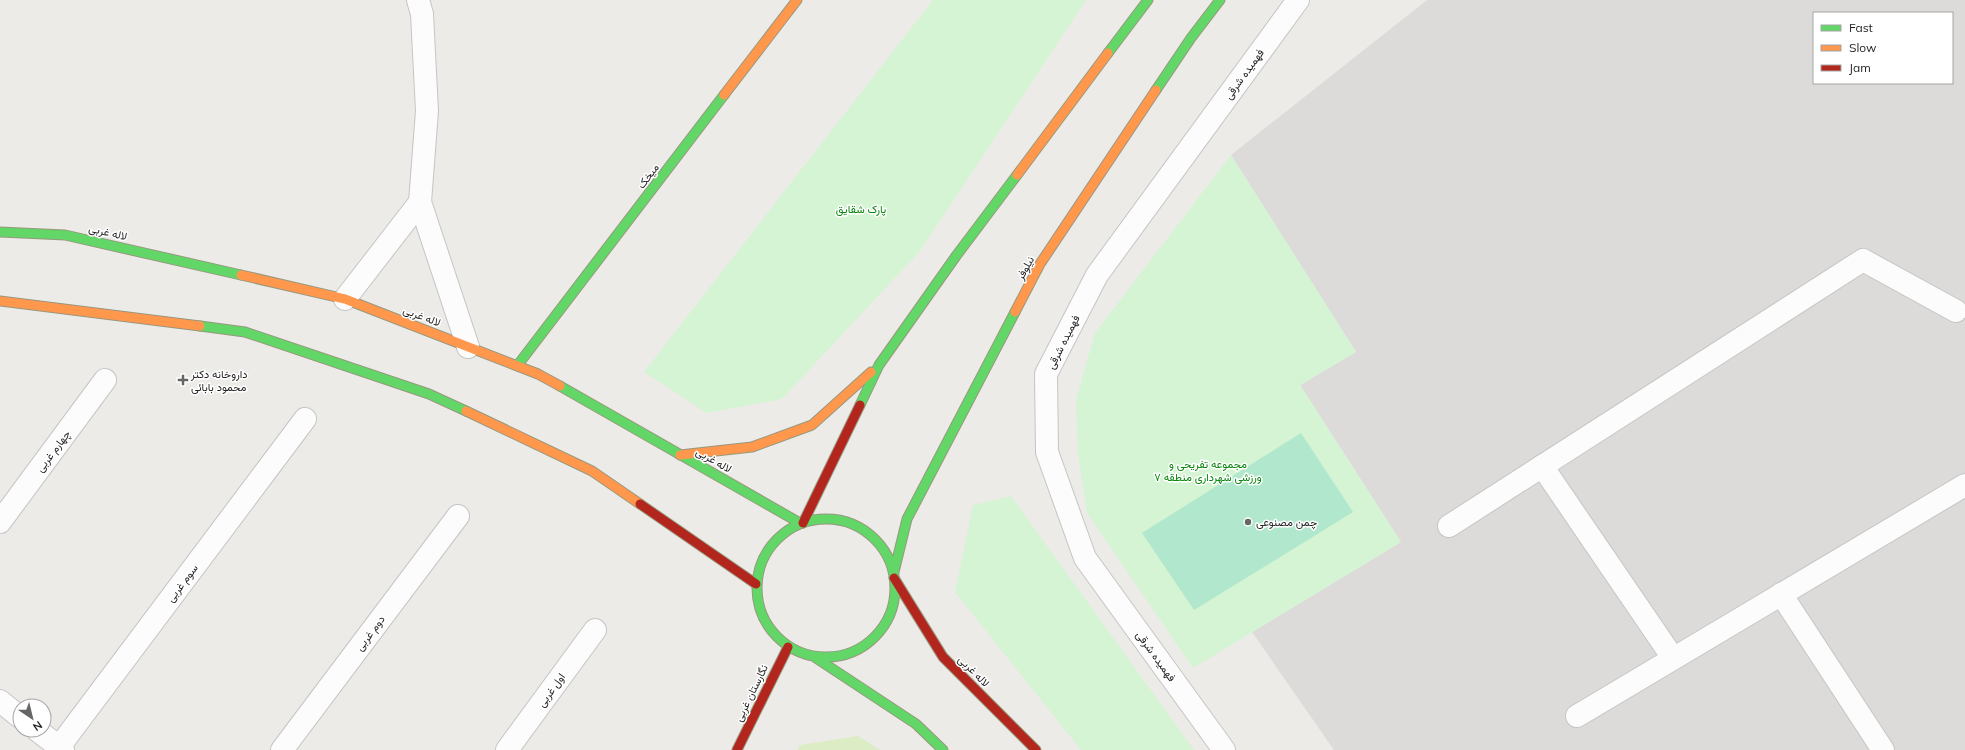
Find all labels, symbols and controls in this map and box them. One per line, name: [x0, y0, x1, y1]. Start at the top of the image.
legend: [1813, 12, 1953, 84]
text: Fast: [1849, 20, 1873, 35]
text: Slow: [1849, 40, 1877, 55]
street label: فهمیده شرقی: [1221, 46, 1267, 102]
text: Jam: [1849, 60, 1871, 75]
street label: میخک: [634, 161, 662, 191]
park label: پارک شقایق: [836, 202, 886, 217]
street label: لاله غربی: [87, 221, 129, 243]
street label: نیلوفر: [1012, 254, 1037, 283]
street label: لاله غربی: [401, 302, 443, 330]
street label: فهمیده شرقی: [1043, 313, 1083, 371]
place label: داروخانه دکتر محمود بابائی: [190, 367, 247, 394]
marker: داروخانه دکتر محمود بابائی: [178, 375, 188, 385]
street label: چهارم غربی: [33, 427, 74, 475]
street label: لاله غربی: [694, 444, 734, 476]
park label: مجموعه تفریحی و ورزشی شهرداری منطقه ۷: [1154, 457, 1262, 484]
place label: چمن مصنوعی: [1256, 515, 1317, 530]
marker: چمن مصنوعی: [1243, 517, 1253, 527]
street label: سوم غربی: [163, 561, 202, 605]
street label: دوم غربی: [352, 613, 389, 654]
street label: فهمیده شرقی: [1133, 628, 1179, 684]
street label: لاله غربی: [955, 652, 993, 690]
street label: نگارستان غربی: [731, 662, 771, 724]
street label: اول غربی: [534, 670, 568, 710]
north arrow: [12, 698, 52, 738]
text: N: [30, 718, 45, 734]

